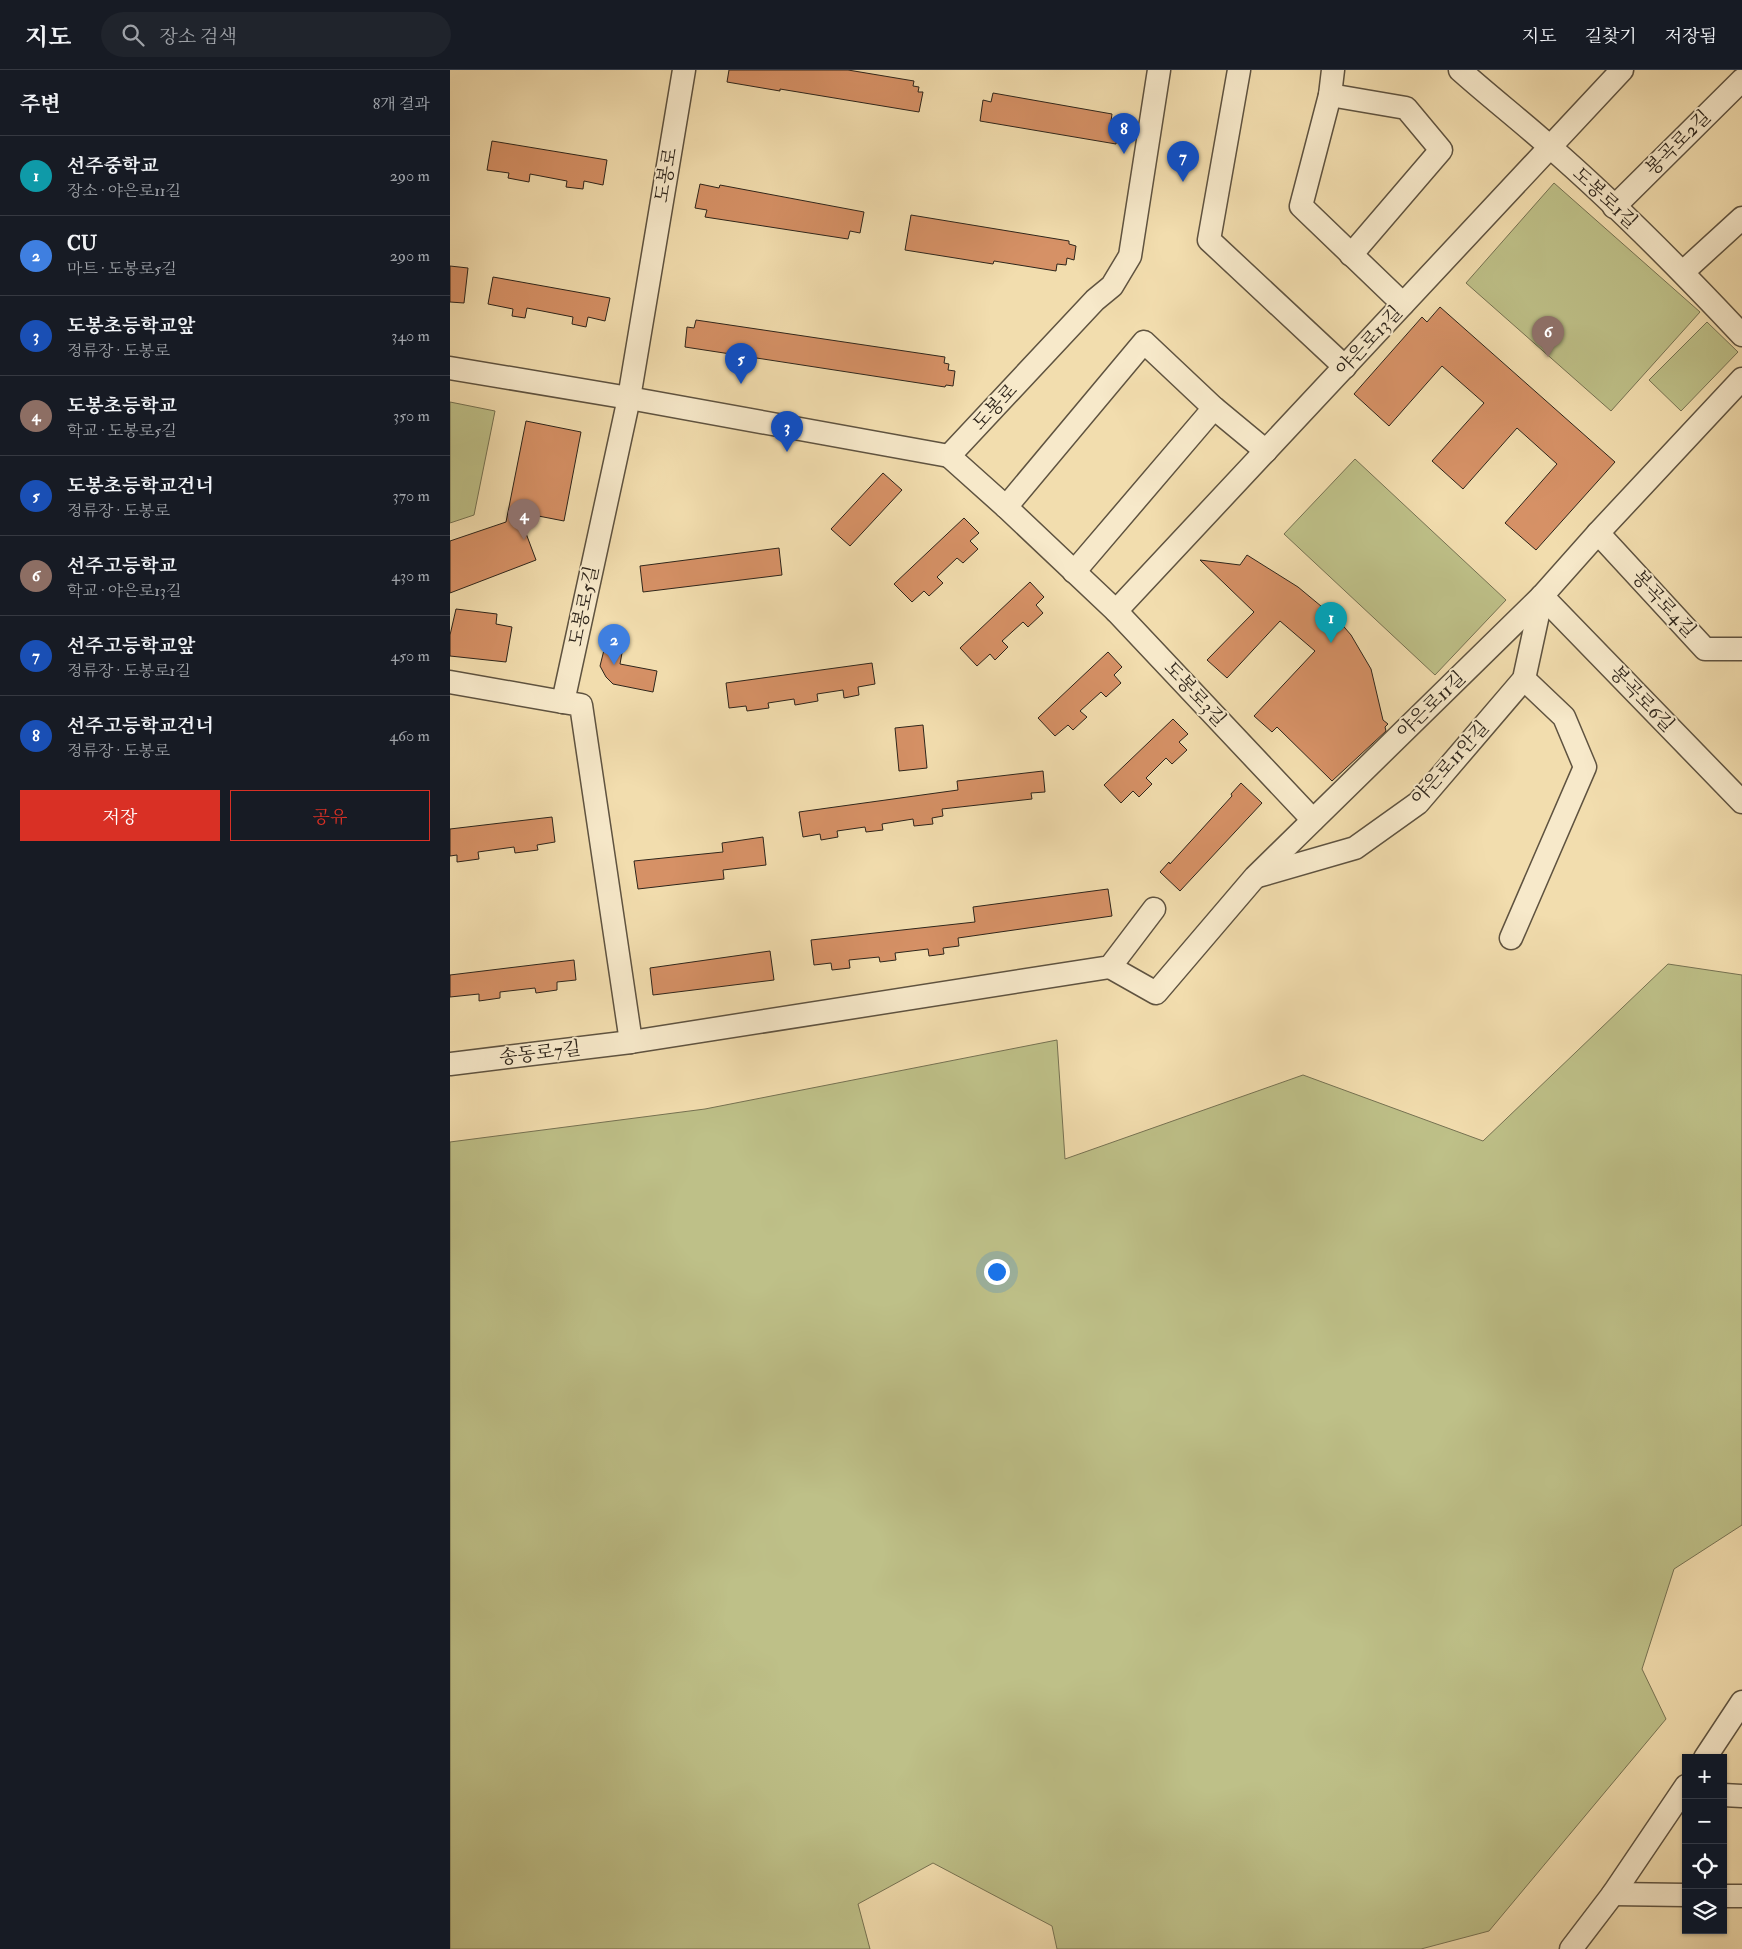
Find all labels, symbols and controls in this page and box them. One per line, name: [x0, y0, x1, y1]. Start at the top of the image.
search box: [101, 12, 451, 57]
icon: search: [119, 21, 147, 49]
text: 지도: [25, 22, 71, 53]
text: 장소 검색: [159, 25, 237, 49]
text: 지도: [1522, 25, 1557, 48]
text: 길찾기: [1585, 25, 1637, 48]
text: 저장됨: [1665, 25, 1717, 48]
text: 주변: [20, 91, 61, 118]
text: 8개 결과: [373, 94, 430, 114]
street label: 봉곡로2길: [1640, 105, 1716, 181]
pin: 8: [1108, 113, 1140, 154]
pin: 7: [1167, 141, 1199, 182]
street label: 도봉로: [649, 146, 683, 204]
text: 선주중학교: [67, 154, 159, 178]
street label: 도봉로1길: [1567, 162, 1643, 234]
text: 1: [33, 166, 39, 186]
text: 290 m: [390, 166, 430, 186]
text: 장소 · 야은로11길: [67, 181, 181, 201]
text: CU: [67, 232, 97, 256]
text: 2: [32, 246, 40, 266]
text: 290 m: [390, 246, 430, 266]
text: 마트 · 도봉로5길: [67, 259, 177, 279]
street label: 야은로13길: [1330, 301, 1408, 381]
text: 도봉초등학교앞: [67, 314, 195, 338]
pin: 6: [1532, 316, 1564, 357]
text: 3: [33, 326, 39, 346]
text: 340 m: [391, 326, 430, 346]
text: 정류장 · 도봉로: [67, 341, 170, 361]
pin: 5: [725, 343, 757, 384]
street label: 도봉로: [967, 379, 1023, 435]
text: 도봉초등학교: [67, 394, 177, 418]
text: 4: [32, 406, 40, 426]
text: 350 m: [393, 406, 430, 426]
pin: 3: [771, 411, 803, 452]
text: 학교 · 도봉로5길: [67, 421, 177, 441]
text: 도봉초등학교건너: [67, 474, 214, 498]
text: 5: [32, 486, 40, 506]
text: 370 m: [393, 486, 430, 506]
pin: 4: [508, 499, 540, 540]
text: 정류장 · 도봉로: [67, 501, 170, 521]
text: 선주고등학교: [67, 554, 177, 578]
street label: 도봉로5길: [564, 564, 604, 648]
street label: 봉곡로4길: [1627, 565, 1701, 643]
text: 6: [32, 566, 40, 586]
text: 430 m: [391, 566, 430, 586]
text: 학교 · 야은로13길: [67, 581, 181, 601]
pin: 1: [1315, 602, 1347, 643]
pin: 2: [598, 624, 630, 665]
text: 선주고등학교앞: [67, 634, 195, 658]
text: 7: [32, 646, 40, 666]
text: 450 m: [391, 646, 430, 666]
street label: 도봉로3길: [1159, 656, 1231, 732]
text: 정류장 · 도봉로1길: [67, 661, 191, 681]
street label: 봉곡로6길: [1605, 661, 1679, 737]
street label: 야은로11길: [1391, 666, 1471, 744]
text: 선주고등학교건너: [67, 714, 214, 738]
street label: 야은로11안길: [1406, 716, 1494, 810]
text: 8: [32, 726, 40, 746]
text: 460 m: [389, 726, 430, 746]
text: 정류장 · 도봉로: [67, 741, 170, 761]
button: 저장: [20, 790, 220, 841]
button: 공유: [230, 790, 430, 841]
street label: 송동로7길: [498, 1036, 582, 1070]
your location: [984, 1259, 1010, 1285]
map controls: [1682, 1754, 1727, 1934]
button: +: [1682, 1754, 1727, 1799]
button: −: [1682, 1799, 1727, 1844]
button: locate: [1682, 1844, 1727, 1889]
button: layers: [1682, 1889, 1727, 1934]

